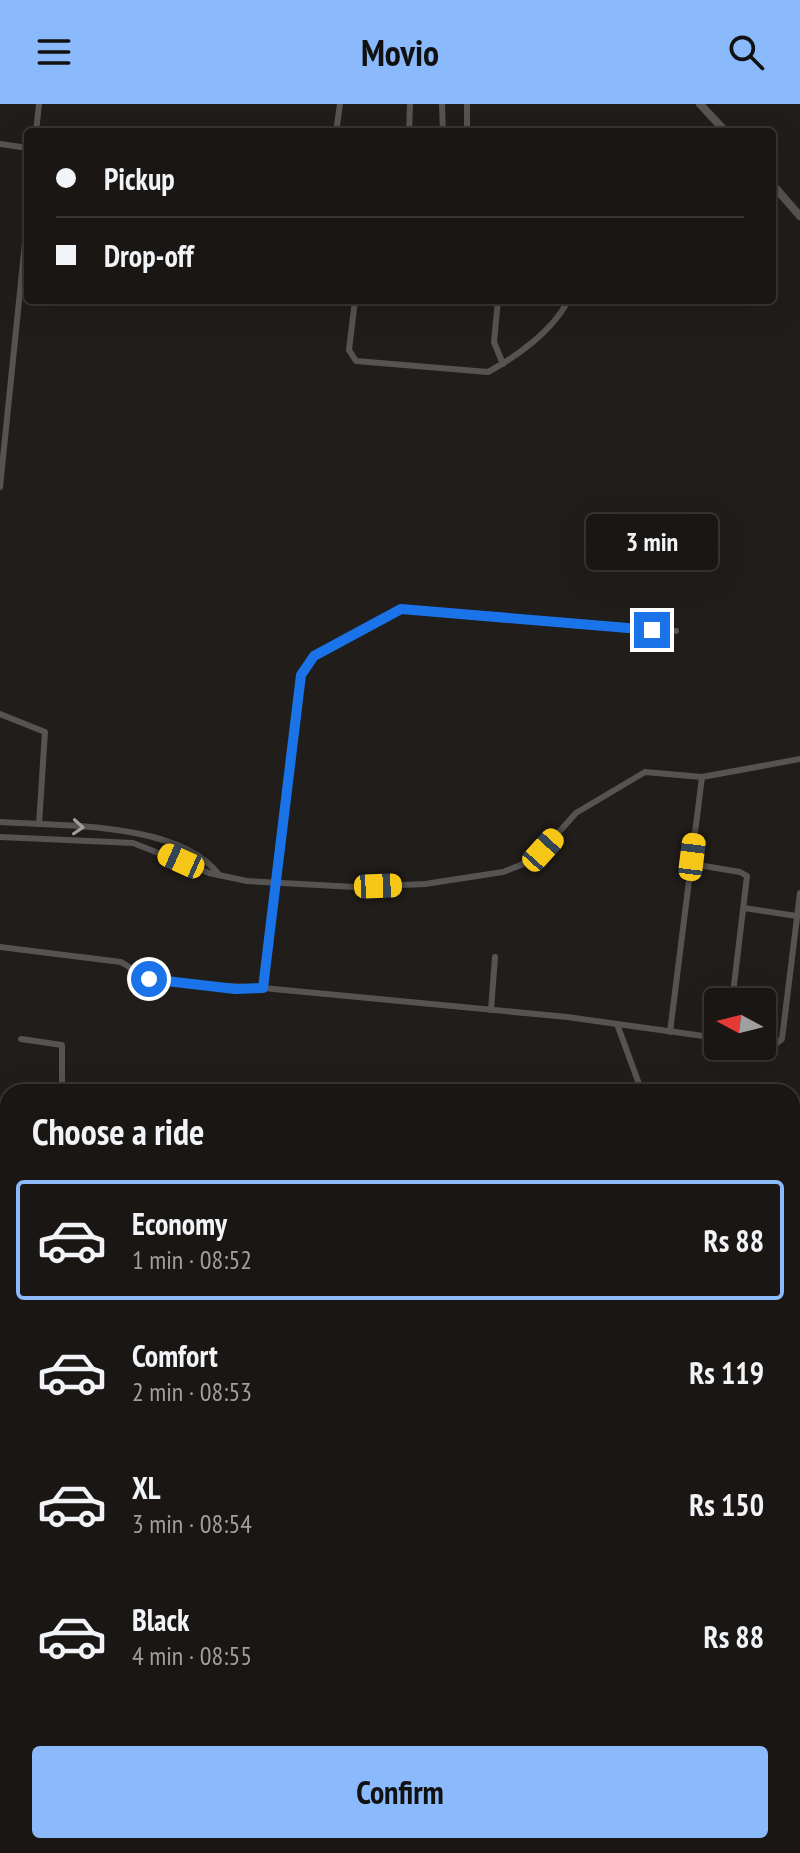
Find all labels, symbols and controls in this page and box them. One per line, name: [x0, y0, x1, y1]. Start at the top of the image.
text: Movio: [361, 29, 439, 76]
icon: menu: [32, 30, 76, 74]
icon: search: [724, 30, 768, 74]
text: Pickup: [104, 159, 175, 198]
text: Drop-off: [104, 236, 194, 275]
callout: 3 min: [586, 514, 718, 570]
text: 3 min: [626, 525, 678, 558]
route end: [634, 612, 670, 648]
one-way arrow: [72, 818, 85, 835]
car: [518, 824, 568, 876]
car: [677, 832, 707, 882]
car: [154, 840, 208, 882]
car: [354, 873, 402, 899]
route start: [131, 961, 167, 997]
north arrow: [704, 988, 776, 1060]
map controls: [704, 988, 776, 1060]
text: Choose a ride: [32, 1108, 204, 1155]
icon: car: [36, 1204, 108, 1276]
text: Economy: [132, 1204, 227, 1243]
text: Rs 88: [704, 1221, 764, 1260]
text: 1 min · 08:52: [132, 1243, 252, 1276]
icon: car: [36, 1336, 108, 1408]
text: Comfort: [132, 1336, 218, 1375]
text: Rs 119: [689, 1353, 764, 1392]
text: 2 min · 08:53: [132, 1375, 252, 1408]
icon: car: [36, 1468, 108, 1540]
text: XL: [132, 1468, 161, 1507]
text: Rs 150: [689, 1485, 764, 1524]
text: 3 min · 08:54: [132, 1507, 252, 1540]
icon: car: [36, 1600, 108, 1672]
text: Black: [132, 1600, 189, 1639]
text: Rs 88: [704, 1617, 764, 1656]
text: 4 min · 08:55: [132, 1639, 252, 1672]
button: Confirm: [32, 1746, 768, 1838]

